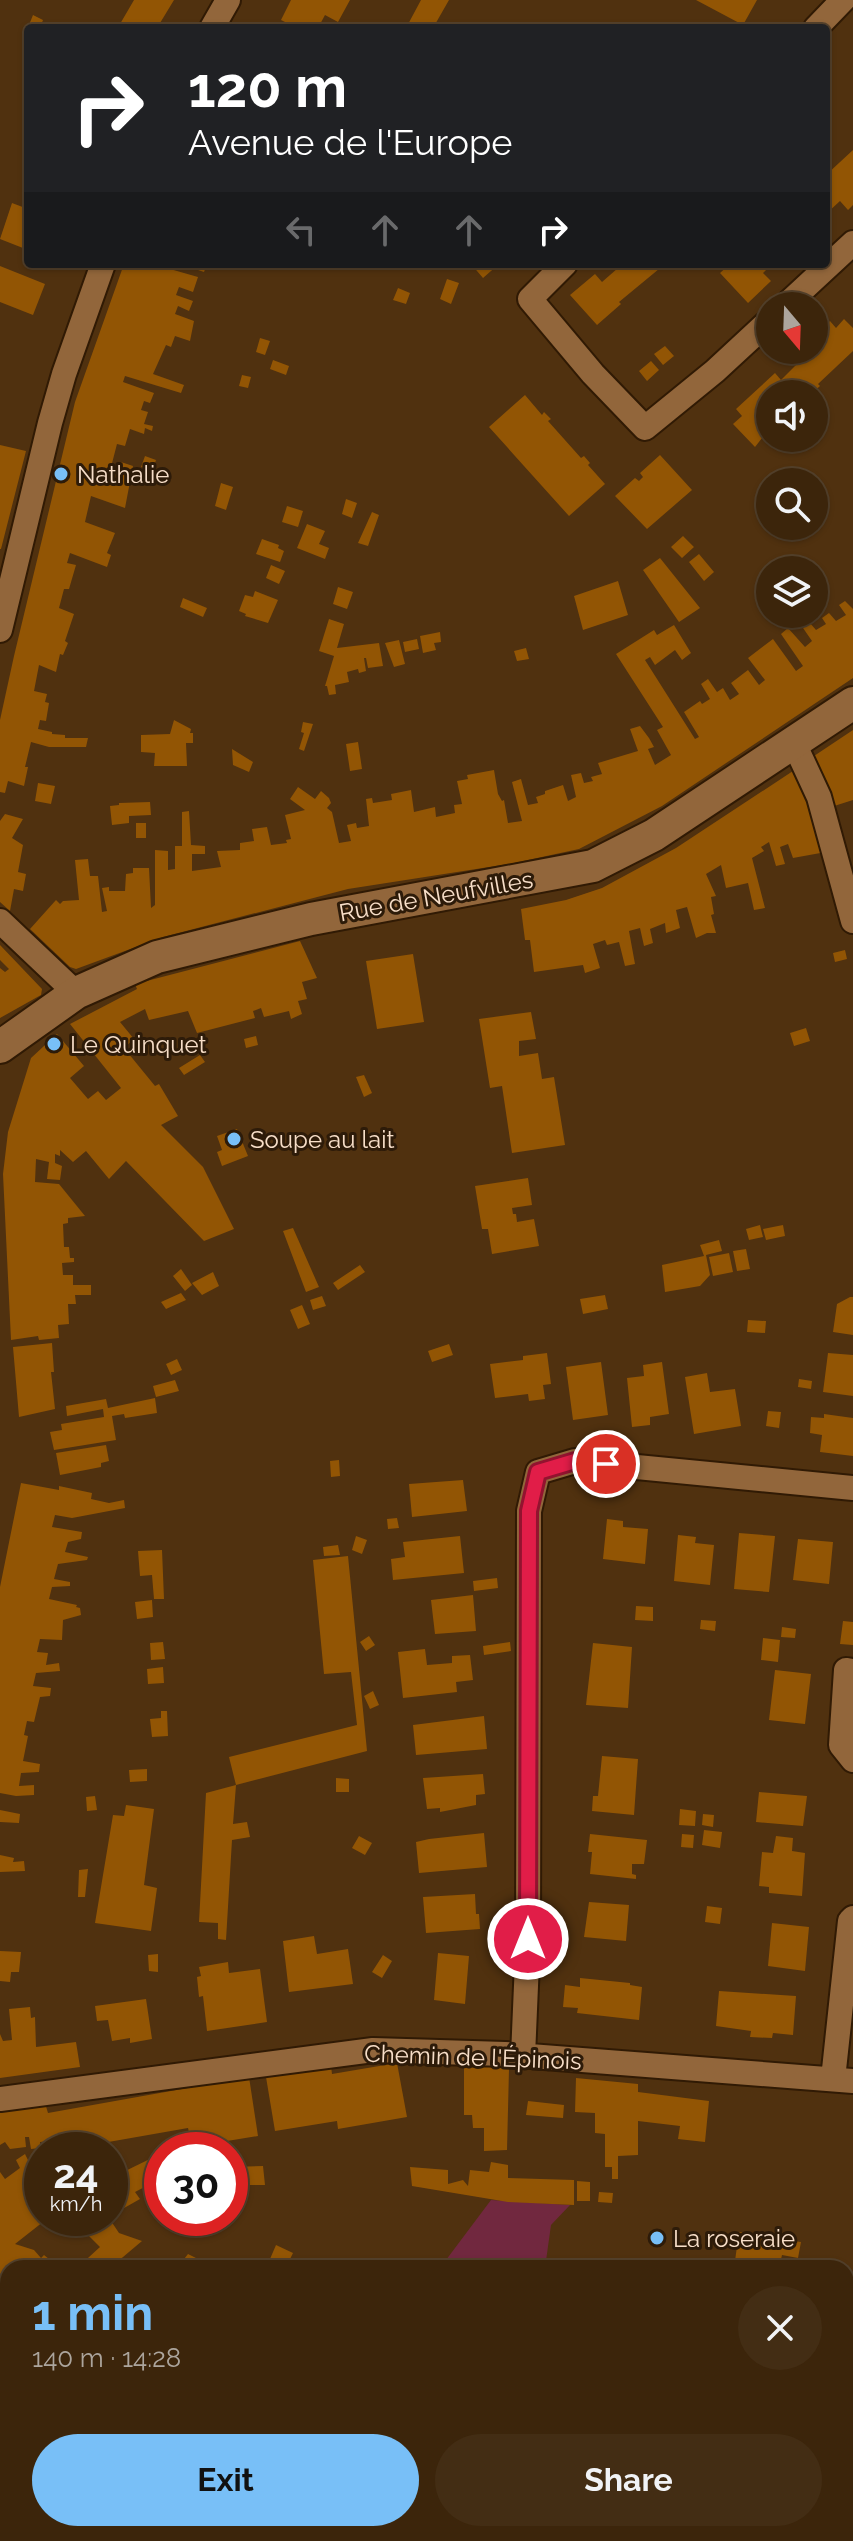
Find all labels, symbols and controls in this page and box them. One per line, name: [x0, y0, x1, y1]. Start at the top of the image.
text: 120 m: [188, 54, 347, 120]
icon: right: [56, 56, 160, 160]
text: Avenue de l'Europe: [188, 121, 512, 163]
icon: left: [279, 208, 323, 252]
icon: ahead: [363, 208, 407, 252]
icon: ahead: [447, 208, 491, 252]
icon: right: [531, 208, 575, 252]
north arrow: [756, 292, 828, 364]
map controls: [756, 292, 828, 628]
button: sound: [756, 380, 828, 452]
place label: Nathalie: [77, 460, 169, 489]
marker: Nathalie: [52, 465, 70, 483]
button: search: [756, 468, 828, 540]
button: layers: [756, 556, 828, 628]
street label: Rue de Neufvilles: [337, 865, 535, 927]
place label: Le Quinquet: [70, 1030, 206, 1059]
marker: Le Quinquet: [45, 1035, 63, 1053]
place label: Soupe au lait: [250, 1125, 394, 1154]
marker: Soupe au lait: [225, 1130, 243, 1148]
pin: [572, 1430, 640, 1498]
icon: arrive: [584, 1442, 628, 1486]
position arrow: [486, 1897, 570, 1981]
street label: Chemin de l'Épinois: [364, 2039, 582, 2075]
speed limit sign: 30: [144, 2132, 248, 2236]
text: 24: [53, 2150, 99, 2197]
text: km/h: [50, 2192, 102, 2216]
place label: La roseraie: [673, 2224, 795, 2253]
marker: La roseraie: [648, 2229, 666, 2247]
text: 1 min: [32, 2285, 153, 2341]
button: close: [738, 2286, 822, 2370]
text: 140 m · 14:28: [32, 2343, 181, 2373]
button: Exit: [32, 2434, 419, 2526]
button: Share: [435, 2434, 822, 2526]

